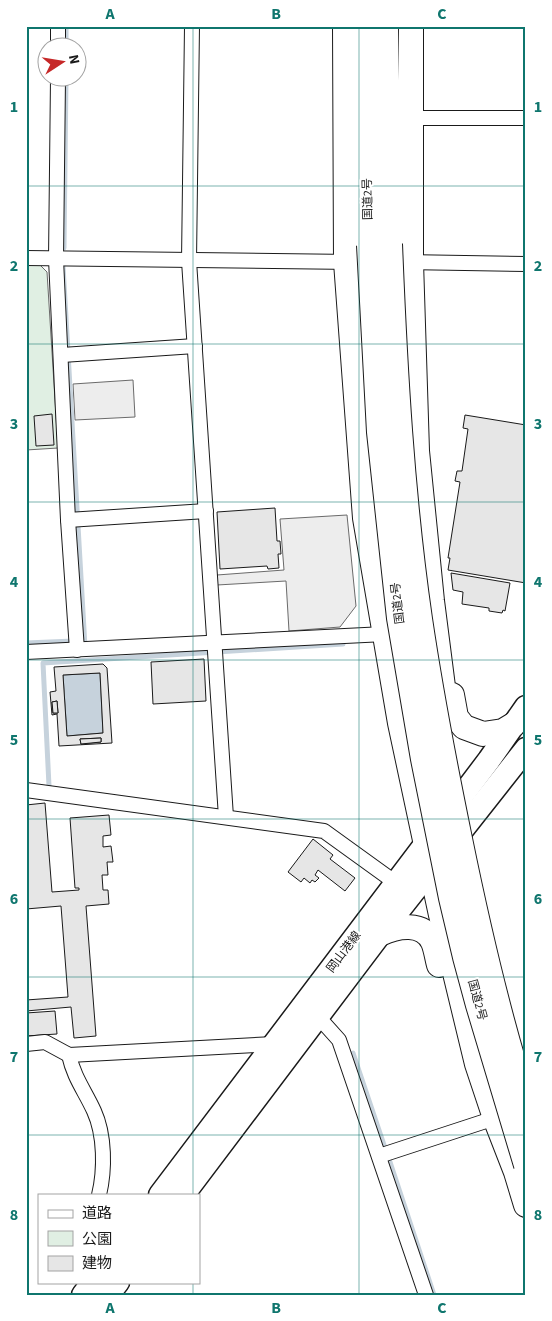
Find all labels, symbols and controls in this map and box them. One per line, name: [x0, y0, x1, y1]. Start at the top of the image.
text: A: [104, 3, 115, 25]
text: B: [271, 3, 281, 25]
text: C: [437, 3, 447, 25]
north arrow: [38, 38, 88, 88]
text: N: [63, 53, 84, 66]
text: 1: [10, 96, 18, 118]
text: 1: [534, 96, 542, 118]
street label: 国道2号: [359, 178, 377, 220]
text: 2: [10, 255, 18, 277]
text: 2: [534, 255, 542, 277]
text: 3: [10, 413, 18, 435]
text: 3: [534, 413, 542, 435]
text: 4: [10, 571, 19, 593]
text: 4: [534, 571, 543, 593]
street label: 国道2号: [387, 581, 409, 625]
text: 5: [10, 729, 18, 751]
text: 5: [534, 729, 542, 751]
text: 6: [10, 888, 18, 910]
text: 6: [534, 888, 542, 910]
street label: 岡山港線: [323, 928, 365, 976]
street label: 国道2号: [463, 978, 491, 1022]
text: 7: [10, 1046, 18, 1068]
text: 7: [534, 1046, 542, 1068]
legend: [38, 1194, 200, 1284]
text: 道路: [82, 1203, 112, 1224]
text: 8: [10, 1204, 18, 1226]
text: 8: [534, 1204, 542, 1226]
text: 公園: [82, 1229, 112, 1250]
text: 建物: [82, 1253, 112, 1274]
text: A: [104, 1297, 115, 1319]
text: B: [271, 1297, 281, 1319]
text: C: [437, 1297, 447, 1319]

